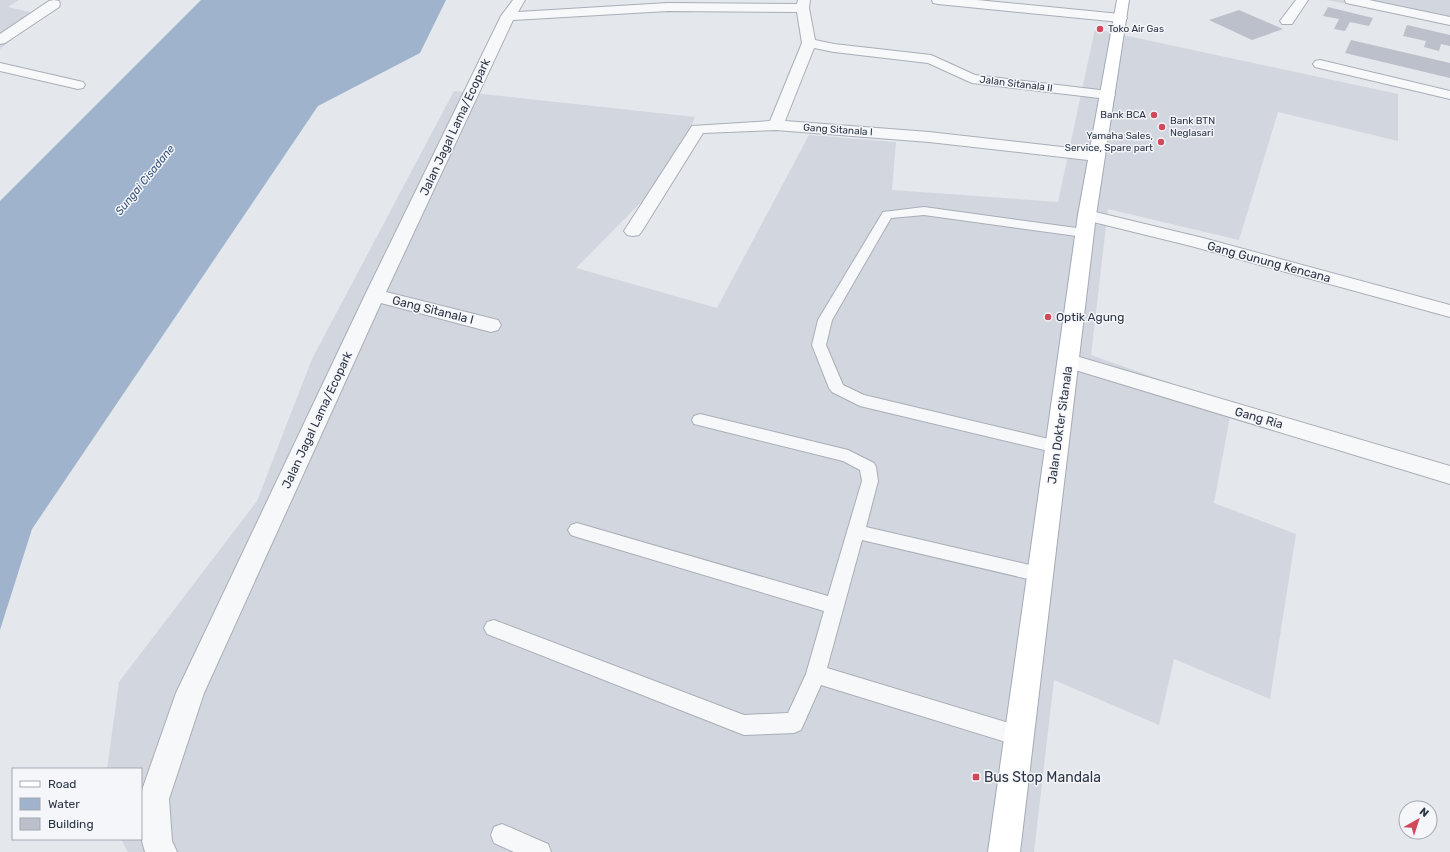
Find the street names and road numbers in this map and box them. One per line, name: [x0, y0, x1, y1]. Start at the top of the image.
street label: Jalan Jagal Lama/Ecopark: [417, 55, 493, 198]
street label: Jalan Sitanala II: [979, 74, 1053, 94]
street label: Gang Sitanala I: [803, 122, 873, 138]
street label: Gang Gunung Kencana: [1206, 239, 1332, 285]
street label: Gang Sitanala I: [391, 293, 475, 327]
street label: Jalan Jagal Lama/Ecopark: [279, 348, 355, 491]
street label: Jalan Dokter Sitanala: [1045, 365, 1075, 485]
street label: Gang Ria: [1233, 404, 1285, 432]

